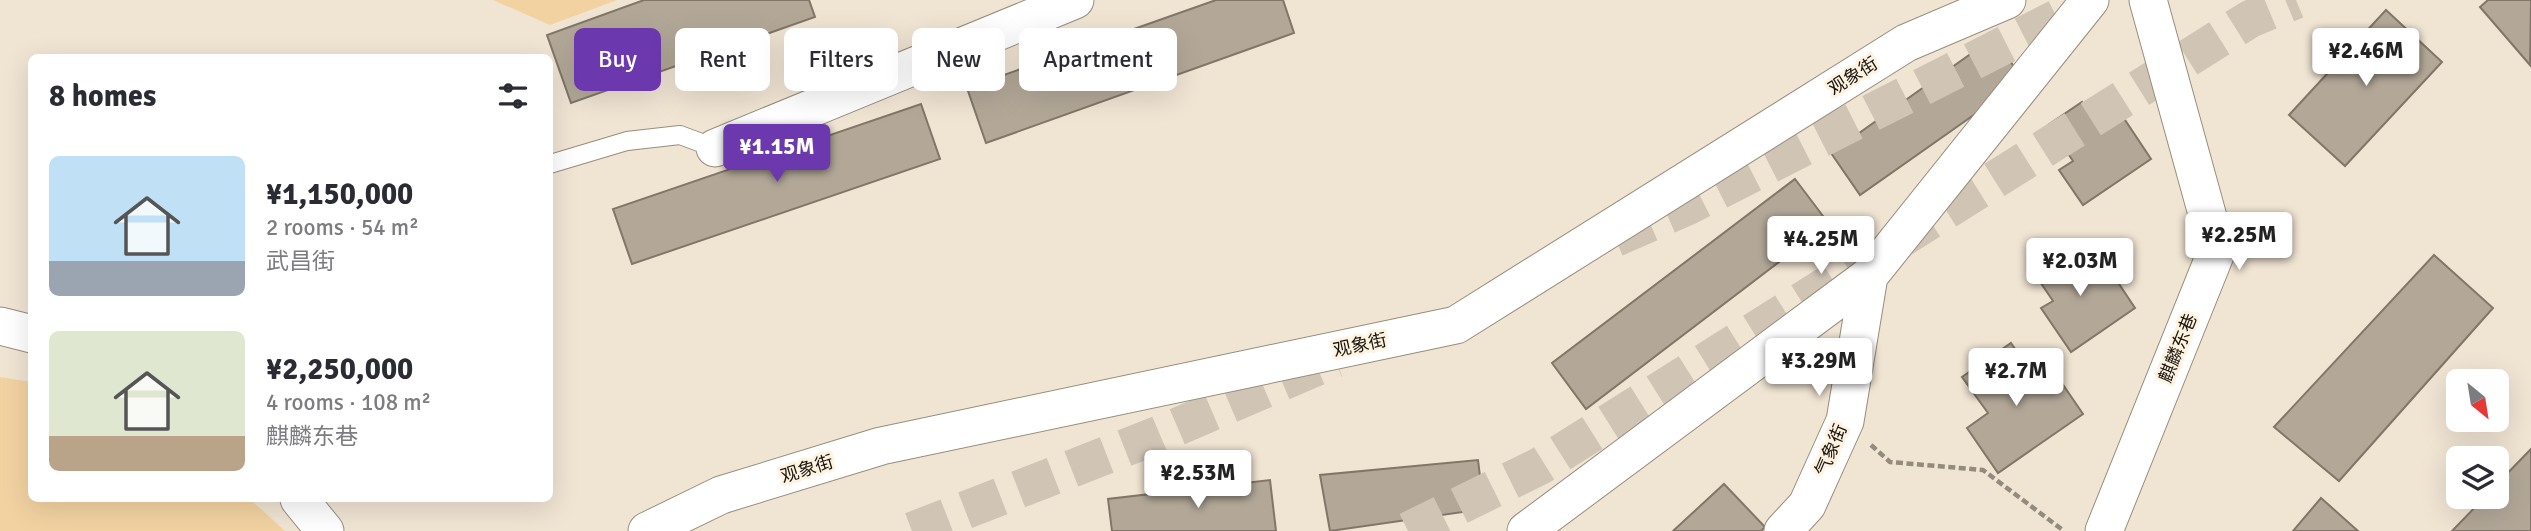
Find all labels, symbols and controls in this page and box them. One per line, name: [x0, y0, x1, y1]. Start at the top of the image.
chip: Buy: [574, 28, 661, 91]
chip: Rent: [675, 28, 770, 91]
chip: Filters: [784, 28, 898, 91]
chip: New: [912, 28, 1005, 91]
chip: Apartment: [1019, 28, 1177, 91]
pin: ¥2.46M: [2309, 28, 2423, 88]
text: ¥2.46M: [2328, 36, 2404, 65]
street label: 观象街: [1824, 52, 1882, 100]
icon: filters: [494, 77, 532, 115]
text: 8 homes: [49, 78, 156, 115]
pin: ¥1.15M: [720, 124, 834, 184]
text: ¥1.15M: [739, 132, 815, 161]
text: ¥1,150,000: [266, 176, 413, 213]
icon: home: [105, 184, 189, 268]
pin: ¥2.25M: [2182, 212, 2296, 272]
text: 2 rooms · 54 m²: [266, 213, 419, 242]
pin: ¥4.25M: [1764, 216, 1878, 276]
text: ¥2.25M: [2201, 220, 2277, 249]
text: ¥4.25M: [1783, 224, 1859, 253]
pin: ¥2.03M: [2023, 238, 2137, 298]
text: ¥2.03M: [2042, 246, 2118, 275]
text: 武昌街: [266, 247, 335, 276]
street label: 麒麟东巷: [2154, 311, 2202, 385]
street label: 观象街: [1331, 329, 1389, 361]
pin: ¥3.29M: [1762, 338, 1876, 398]
text: ¥3.29M: [1781, 346, 1857, 375]
pin: ¥2.7M: [1967, 348, 2065, 408]
text: ¥2,250,000: [266, 351, 413, 388]
text: ¥2.7M: [1984, 356, 2048, 385]
icon: home: [105, 359, 189, 443]
north arrow: [2446, 369, 2510, 432]
map controls: [2446, 369, 2509, 509]
text: 4 rooms · 108 m²: [266, 388, 431, 417]
street label: 气象街: [1810, 421, 1852, 479]
text: 麒麟东巷: [266, 422, 358, 451]
button: layers: [2446, 446, 2509, 509]
pin: ¥2.53M: [1141, 450, 1255, 510]
street label: 观象街: [778, 451, 836, 487]
text: ¥2.53M: [1160, 458, 1236, 487]

